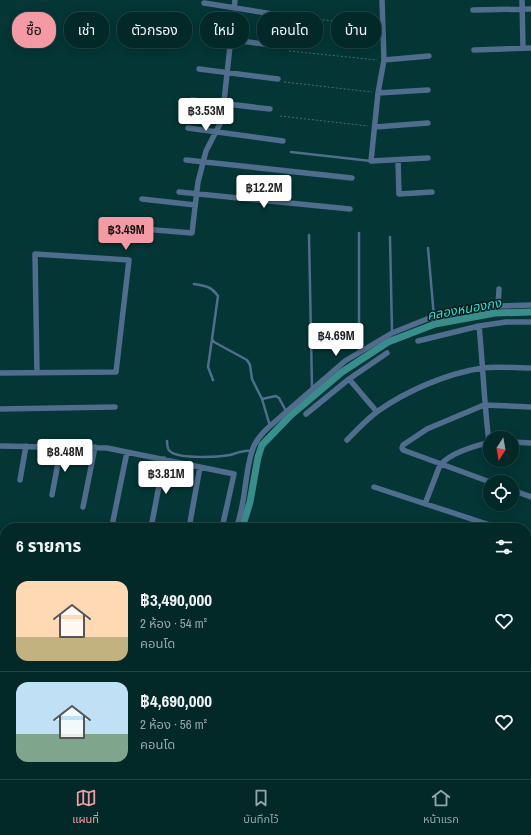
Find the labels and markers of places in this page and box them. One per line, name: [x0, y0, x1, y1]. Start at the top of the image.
pin: ฿3.53M: [173, 98, 239, 132]
pin: ฿12.2M: [231, 175, 297, 209]
pin: ฿3.49M: [93, 217, 159, 251]
pin: ฿4.69M: [303, 323, 369, 357]
pin: ฿8.48M: [32, 439, 98, 473]
pin: ฿3.81M: [133, 461, 199, 495]

